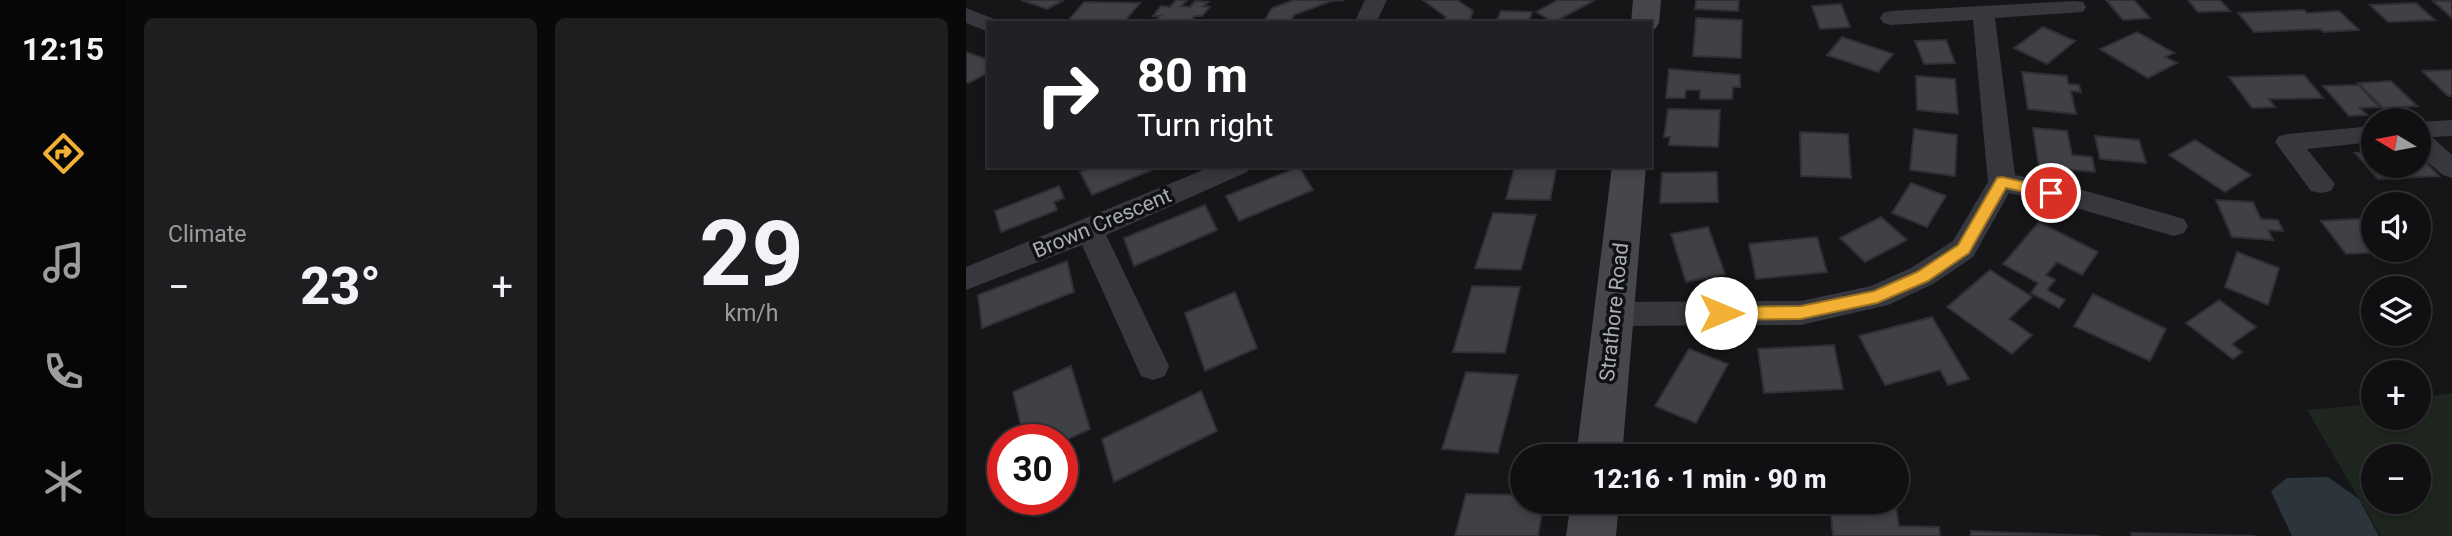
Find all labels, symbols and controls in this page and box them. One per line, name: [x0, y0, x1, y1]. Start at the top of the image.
text: 12:15: [22, 30, 104, 68]
text: 80 m: [1137, 47, 1248, 104]
icon: right: [1022, 49, 1113, 140]
text: Turn right: [1137, 106, 1273, 144]
north arrow: [2361, 108, 2431, 178]
map controls: [2361, 108, 2431, 514]
icon: directions: [39, 129, 88, 178]
pin: [2021, 163, 2081, 223]
icon: arrive: [2032, 174, 2070, 212]
street label: Brown Crescent: [1029, 183, 1175, 263]
button: sound: [2361, 192, 2431, 262]
text: 29: [699, 201, 804, 307]
text: Climate: [168, 221, 247, 248]
icon: music: [39, 238, 88, 287]
street label: Strathore Road: [1595, 241, 1633, 383]
text: 23°: [300, 256, 381, 317]
text: −: [168, 265, 190, 309]
text: +: [491, 265, 513, 309]
position arrow: [1684, 276, 1758, 350]
button: layers: [2361, 276, 2431, 346]
text: km/h: [725, 300, 779, 327]
icon: phone: [39, 347, 88, 396]
button: +: [2361, 360, 2431, 430]
speed limit sign: 30: [987, 424, 1078, 515]
button: −: [2361, 444, 2431, 514]
icon: climate: [39, 457, 88, 506]
text: 12:16 · 1 min · 90 m: [1592, 464, 1827, 494]

